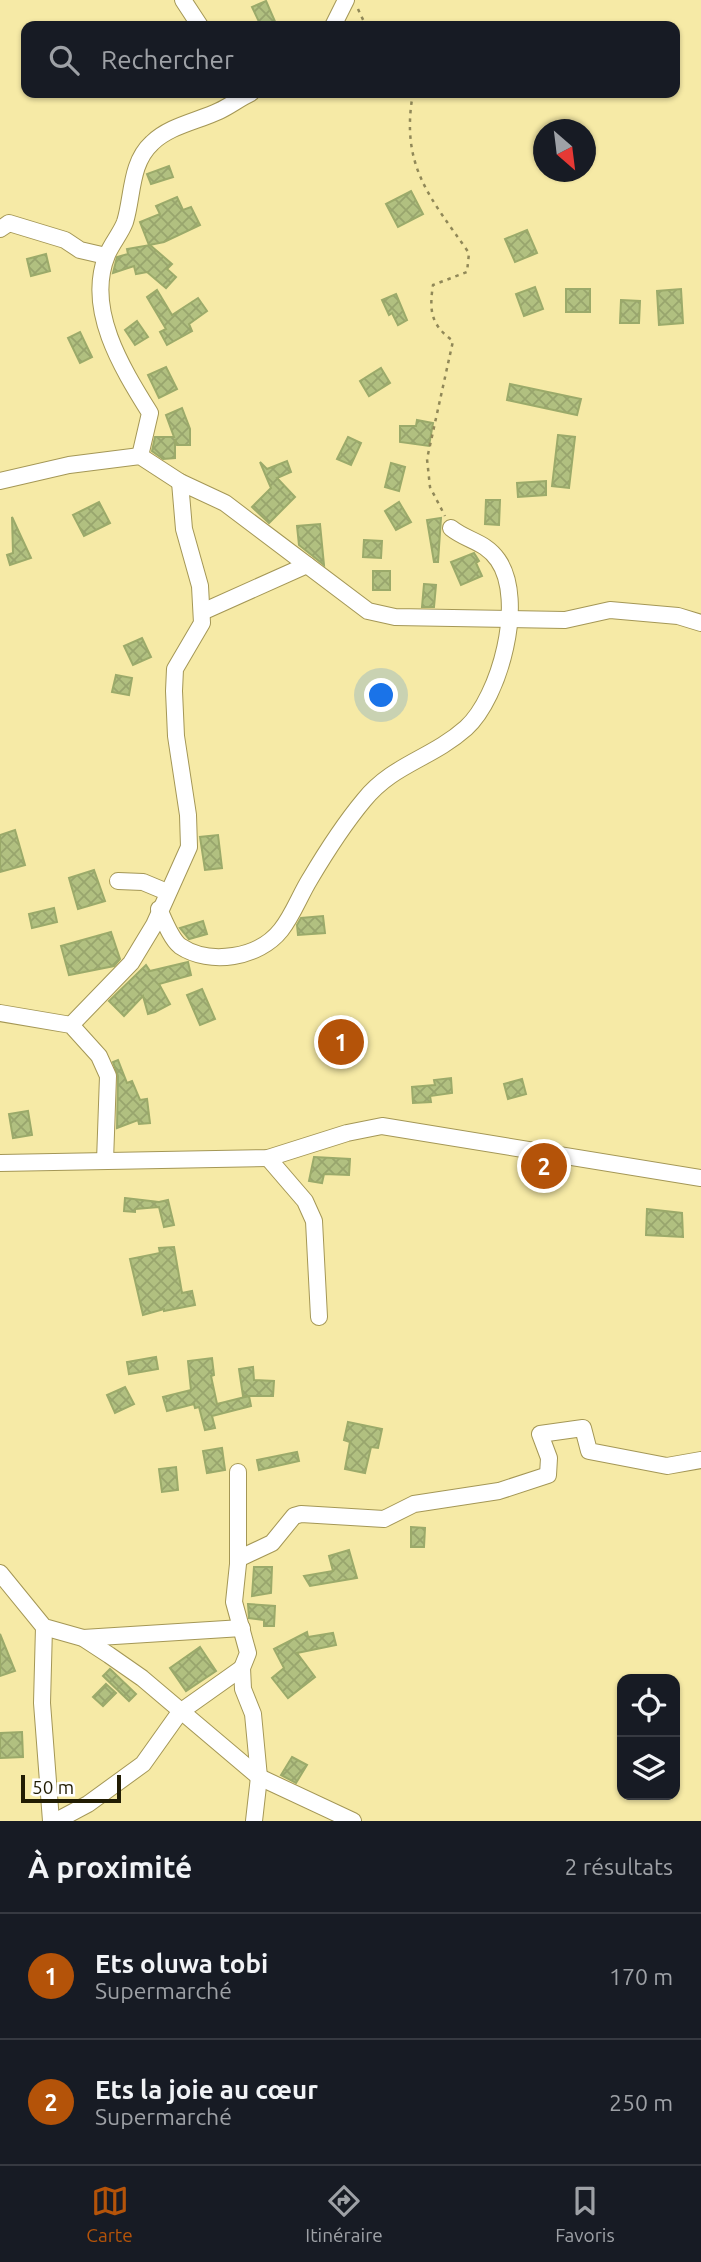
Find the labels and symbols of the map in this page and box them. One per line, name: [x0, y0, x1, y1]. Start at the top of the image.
north arrow: [533, 119, 596, 182]
your location: [364, 678, 398, 712]
pin: 1: [318, 1016, 364, 1068]
pin: 2: [521, 1140, 567, 1192]
scale bar: [21, 1772, 121, 1804]

